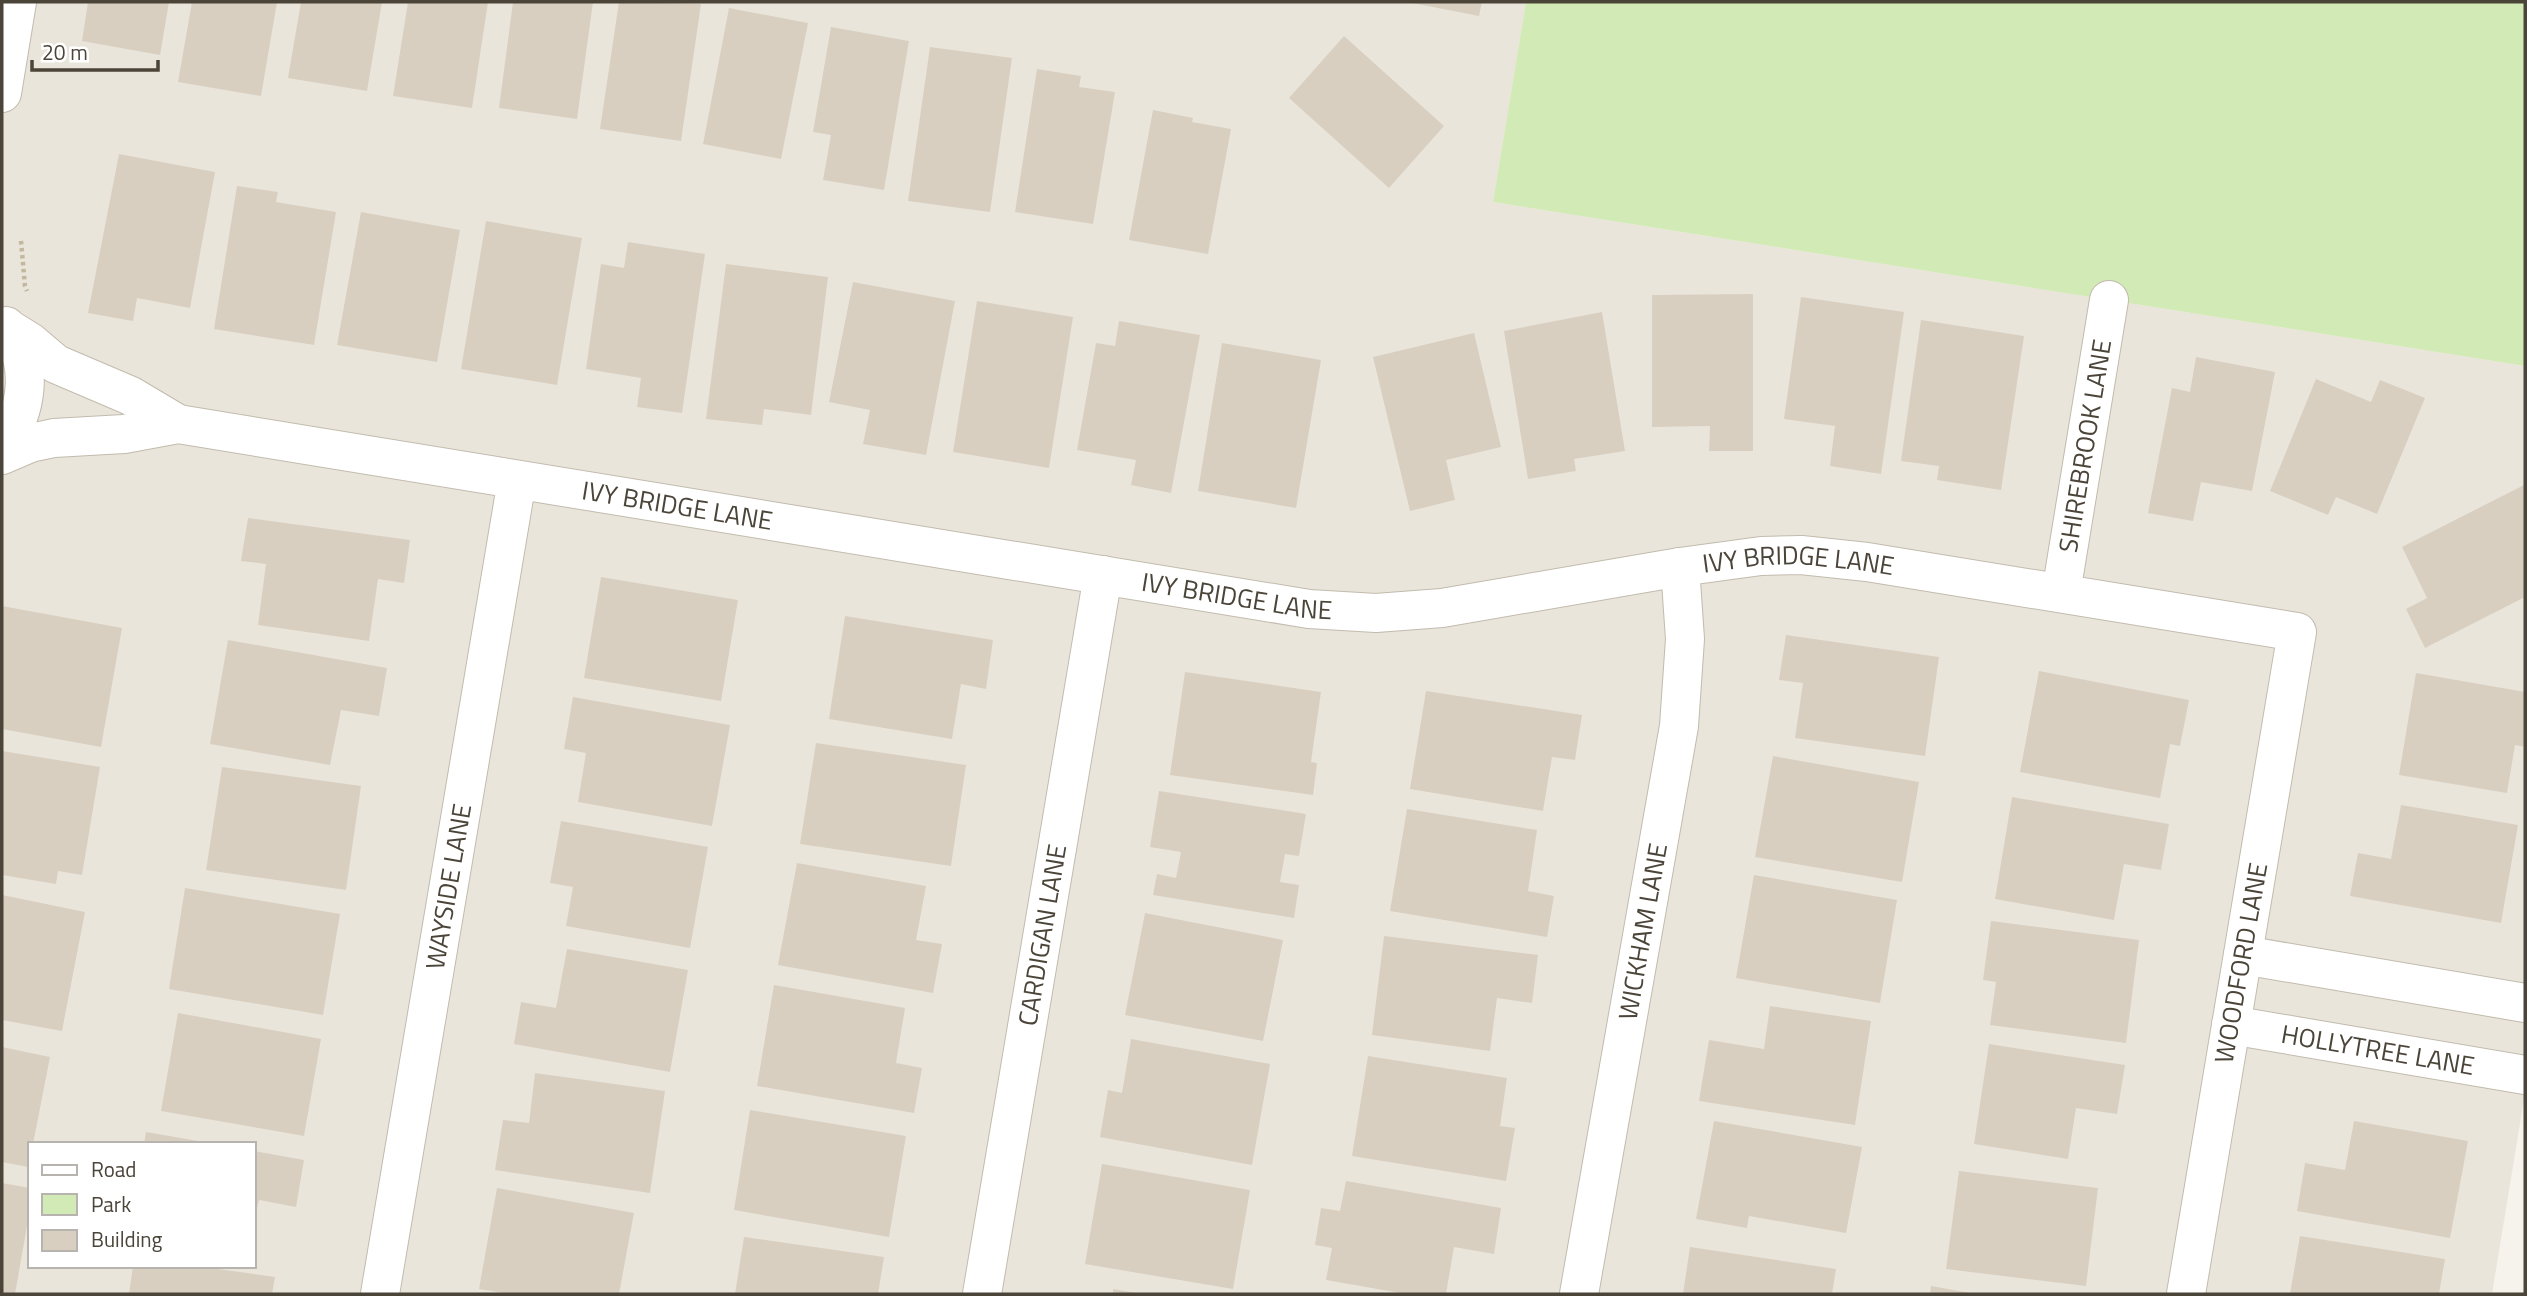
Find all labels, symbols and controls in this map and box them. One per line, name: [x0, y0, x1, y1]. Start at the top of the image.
scale bar: [32, 28, 158, 72]
text: 20 m: [42, 36, 88, 68]
street label: SHIREBROOK LANE: [2048, 336, 2121, 555]
street label: IVY BRIDGE LANE: [579, 470, 776, 540]
street label: IVY BRIDGE LANE: [1700, 535, 1897, 585]
street label: IVY BRIDGE LANE: [1139, 562, 1333, 629]
street label: WAYSIDE LANE: [415, 801, 481, 973]
street label: WICKHAM LANE: [1608, 840, 1677, 1023]
street label: CARDIGAN LANE: [1007, 841, 1076, 1029]
street label: WOODFORD LANE: [2204, 860, 2277, 1066]
street label: HOLLYTREE LANE: [2278, 1014, 2478, 1085]
legend: [28, 1142, 256, 1268]
text: Road: [91, 1153, 136, 1185]
text: Park: [91, 1188, 131, 1220]
text: Building: [91, 1223, 163, 1255]

